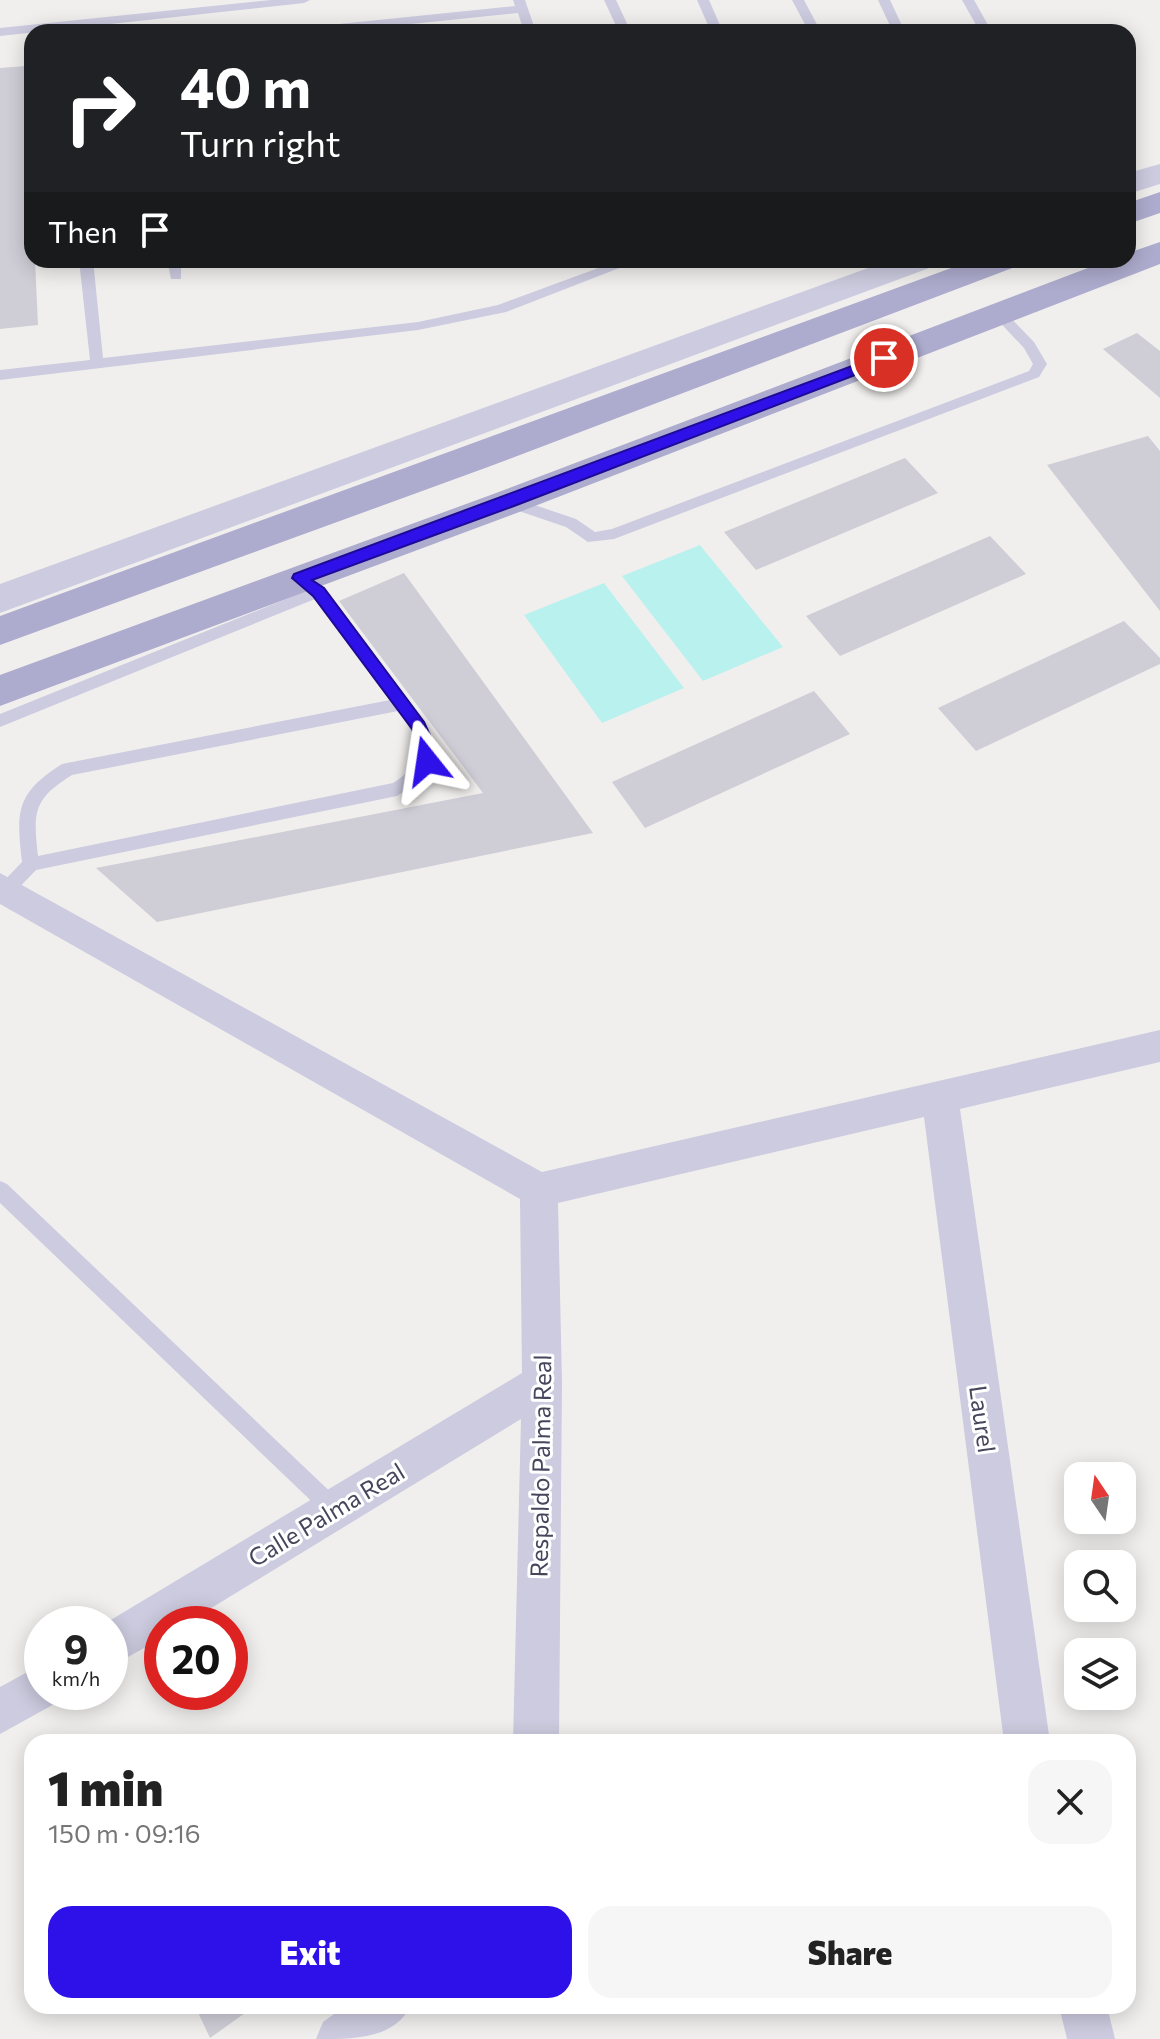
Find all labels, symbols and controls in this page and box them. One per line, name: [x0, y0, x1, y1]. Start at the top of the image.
text: 40 m: [180, 51, 311, 120]
icon: right: [48, 56, 152, 160]
text: Turn right: [180, 120, 341, 164]
icon: arrive: [133, 208, 177, 252]
text: Then: [48, 212, 117, 249]
pin: [850, 324, 918, 392]
icon: arrive: [862, 336, 906, 380]
position arrow: [385, 719, 469, 803]
street label: Respaldo Palma Real: [524, 1354, 556, 1578]
street label: Laurel: [964, 1383, 1002, 1455]
street label: Calle Palma Real: [243, 1456, 409, 1572]
north arrow: [1064, 1462, 1136, 1534]
map controls: [1064, 1462, 1136, 1710]
button: search: [1064, 1550, 1136, 1622]
speed limit sign: 20: [144, 1606, 248, 1710]
text: 9: [64, 1623, 88, 1672]
button: layers: [1064, 1638, 1136, 1710]
text: km/h: [52, 1666, 100, 1690]
text: 1 min: [48, 1757, 163, 1816]
button: close: [1028, 1760, 1112, 1844]
text: 150 m · 09:16: [48, 1817, 201, 1848]
button: Exit: [48, 1906, 572, 1998]
button: Share: [588, 1906, 1112, 1998]

